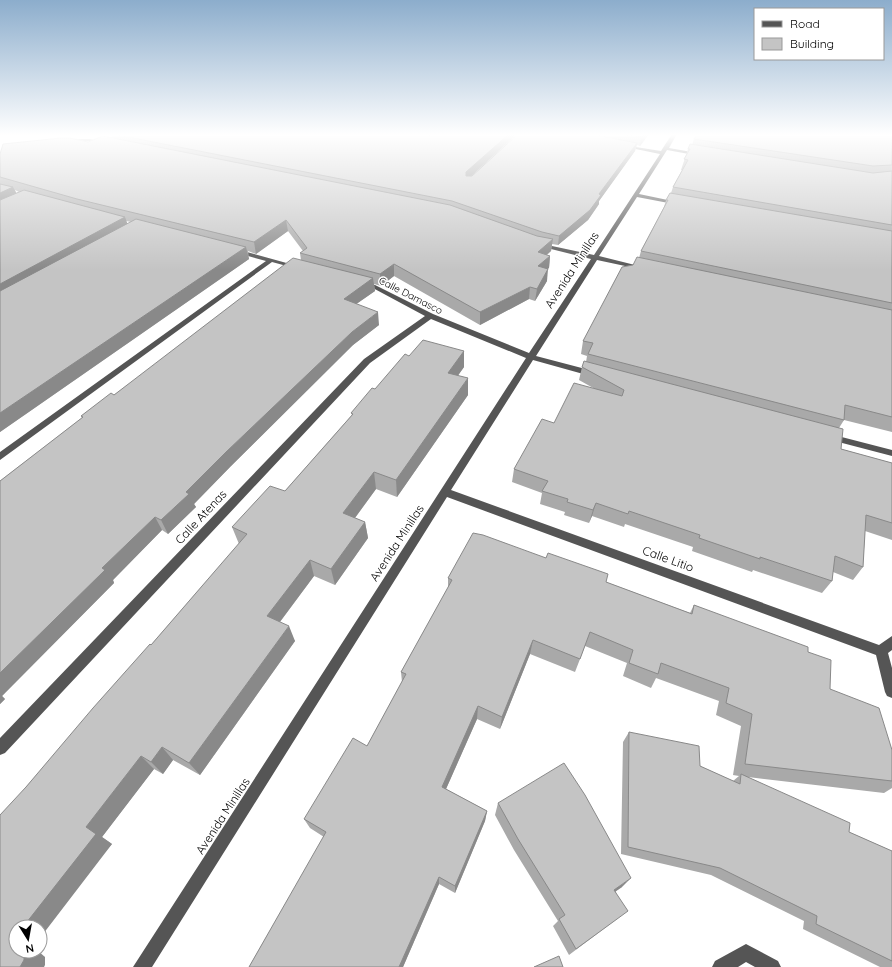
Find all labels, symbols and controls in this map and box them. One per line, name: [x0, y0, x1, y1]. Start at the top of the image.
legend: [754, 8, 884, 60]
text: Road: [790, 16, 820, 31]
text: Building: [790, 36, 834, 51]
street label: Avenida Minillas: [541, 228, 602, 311]
street label: Calle Damasco: [377, 274, 445, 317]
street label: Calle Atenas: [172, 486, 230, 547]
street label: Avenida Minillas: [366, 501, 427, 584]
street label: Calle Litio: [641, 542, 696, 575]
street label: Avenida Minillas: [192, 774, 253, 857]
north arrow: [8, 919, 48, 959]
text: N: [25, 941, 35, 956]

